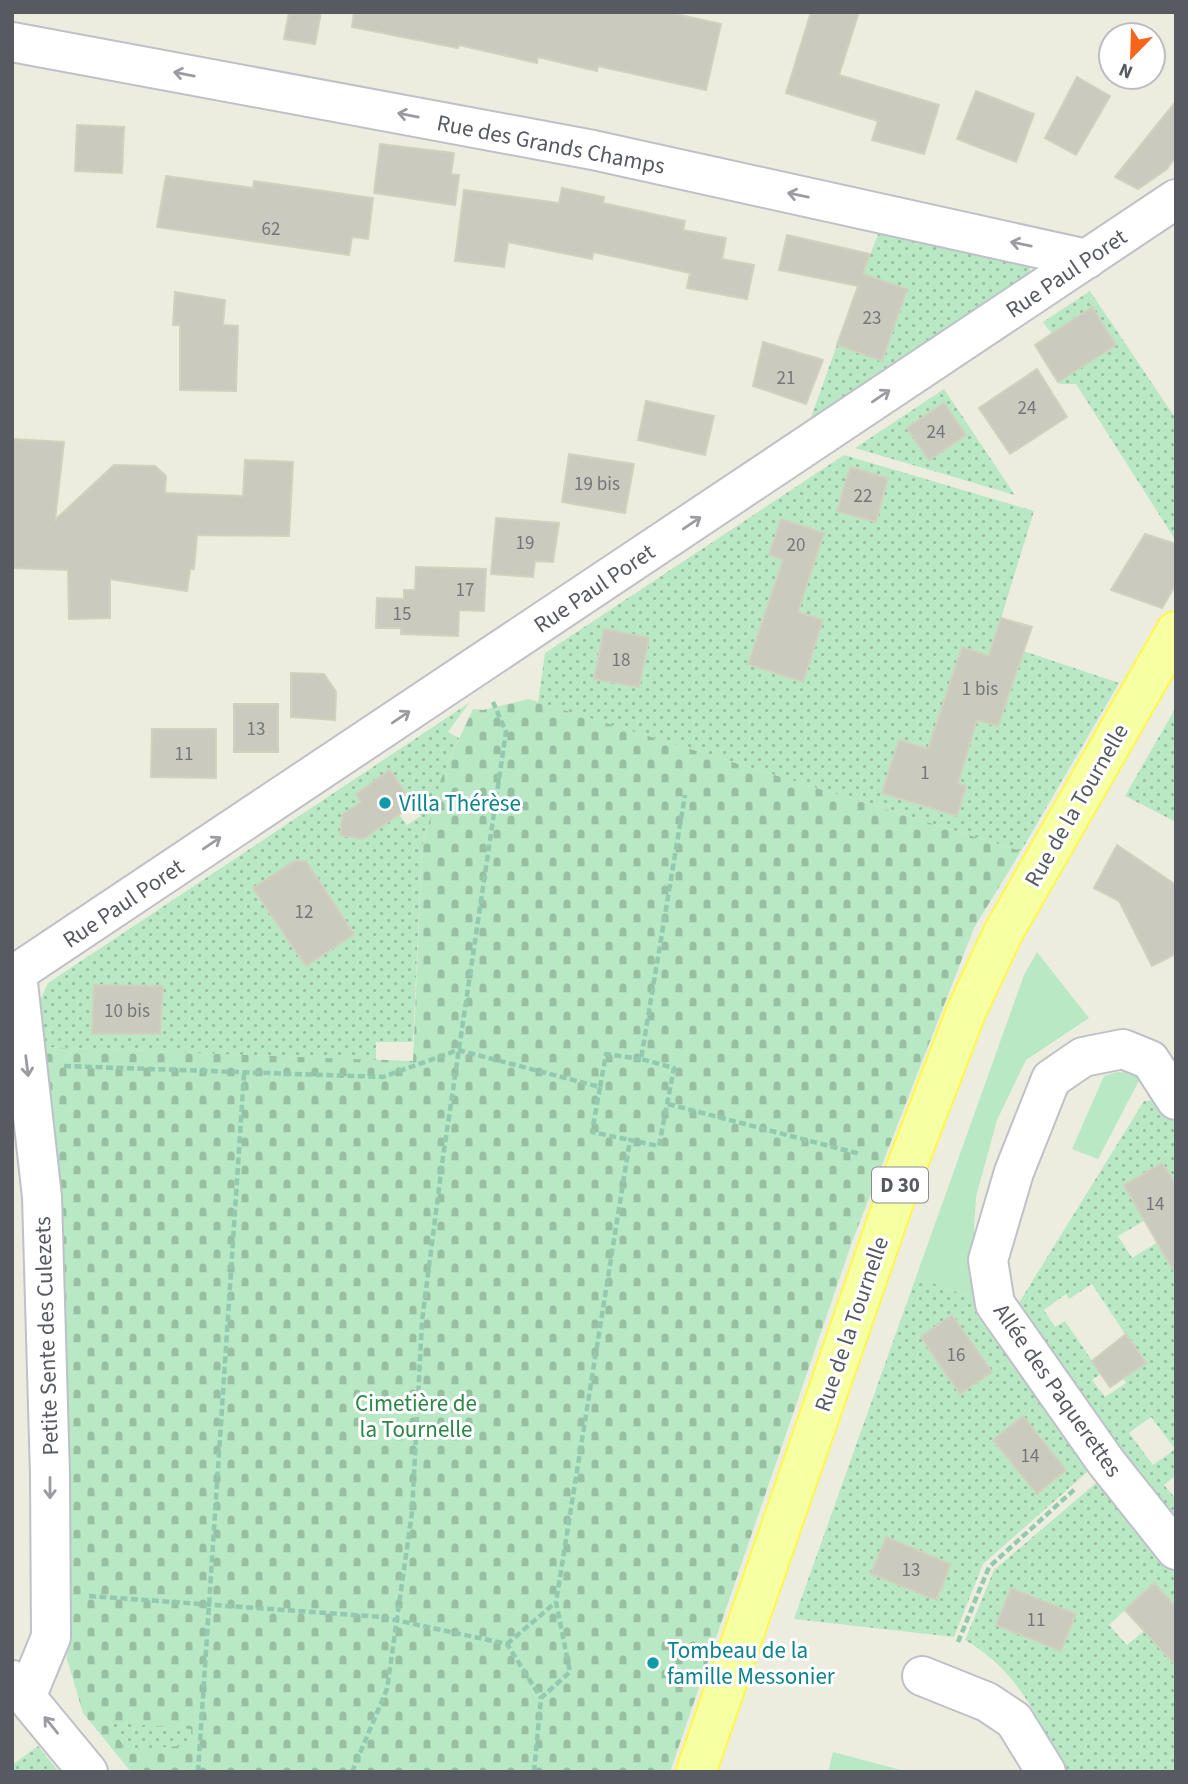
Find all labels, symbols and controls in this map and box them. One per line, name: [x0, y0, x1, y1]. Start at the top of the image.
north arrow: [1097, 21, 1167, 91]
text: N: [1115, 55, 1137, 85]
one-way arrow: [173, 67, 196, 80]
street label: Rue des Grands Champs: [434, 106, 668, 183]
one-way arrow: [397, 108, 419, 122]
one-way arrow: [787, 188, 810, 202]
house number: 62: [262, 216, 280, 243]
street label: Rue Paul Poret: [999, 221, 1134, 326]
one-way arrow: [1010, 237, 1033, 251]
house number: 23: [863, 305, 881, 332]
house number: 21: [777, 365, 795, 392]
one-way arrow: [871, 389, 891, 403]
house number: 24: [1018, 395, 1036, 422]
house number: 24: [927, 419, 945, 446]
house number: 19 bis: [574, 471, 620, 498]
house number: 22: [854, 483, 872, 510]
one-way arrow: [682, 515, 701, 530]
house number: 19: [516, 530, 534, 557]
house number: 20: [787, 532, 805, 559]
street label: Rue Paul Poret: [527, 536, 662, 641]
house number: 17: [456, 577, 474, 604]
house number: 15: [393, 601, 411, 628]
house number: 18: [612, 647, 630, 674]
house number: 1 bis: [962, 676, 998, 703]
one-way arrow: [391, 710, 410, 724]
house number: 13: [247, 716, 265, 743]
street label: Rue de la Tournelle: [1016, 718, 1137, 893]
house number: 11: [175, 741, 193, 768]
house number: 1: [920, 760, 930, 787]
place label: Villa Thérèse: [399, 787, 521, 820]
marker: Villa Thérèse: [377, 795, 393, 811]
one-way arrow: [202, 836, 221, 850]
street label: Rue Paul Poret: [56, 851, 191, 956]
house number: 12: [295, 899, 313, 926]
house number: 10 bis: [104, 998, 150, 1025]
one-way arrow: [21, 1054, 34, 1076]
road number: D 30: [872, 1168, 928, 1202]
house number: 14: [1146, 1191, 1164, 1218]
street label: Petite Sente des Culezets: [26, 1216, 67, 1456]
street label: Rue de la Tournelle: [806, 1232, 897, 1416]
street label: Allée des Paquerettes: [985, 1297, 1130, 1484]
house number: 16: [947, 1342, 965, 1369]
park label: Cimetière de la Tournelle: [355, 1387, 477, 1446]
house number: 14: [1021, 1443, 1039, 1470]
one-way arrow: [43, 1476, 57, 1499]
house number: 13: [902, 1557, 920, 1584]
house number: 11: [1027, 1607, 1045, 1634]
place label: Tombeau de la famille Messonier: [667, 1634, 836, 1693]
marker: Tombeau de la famille Messonier: [645, 1655, 661, 1671]
one-way arrow: [43, 1717, 59, 1735]

